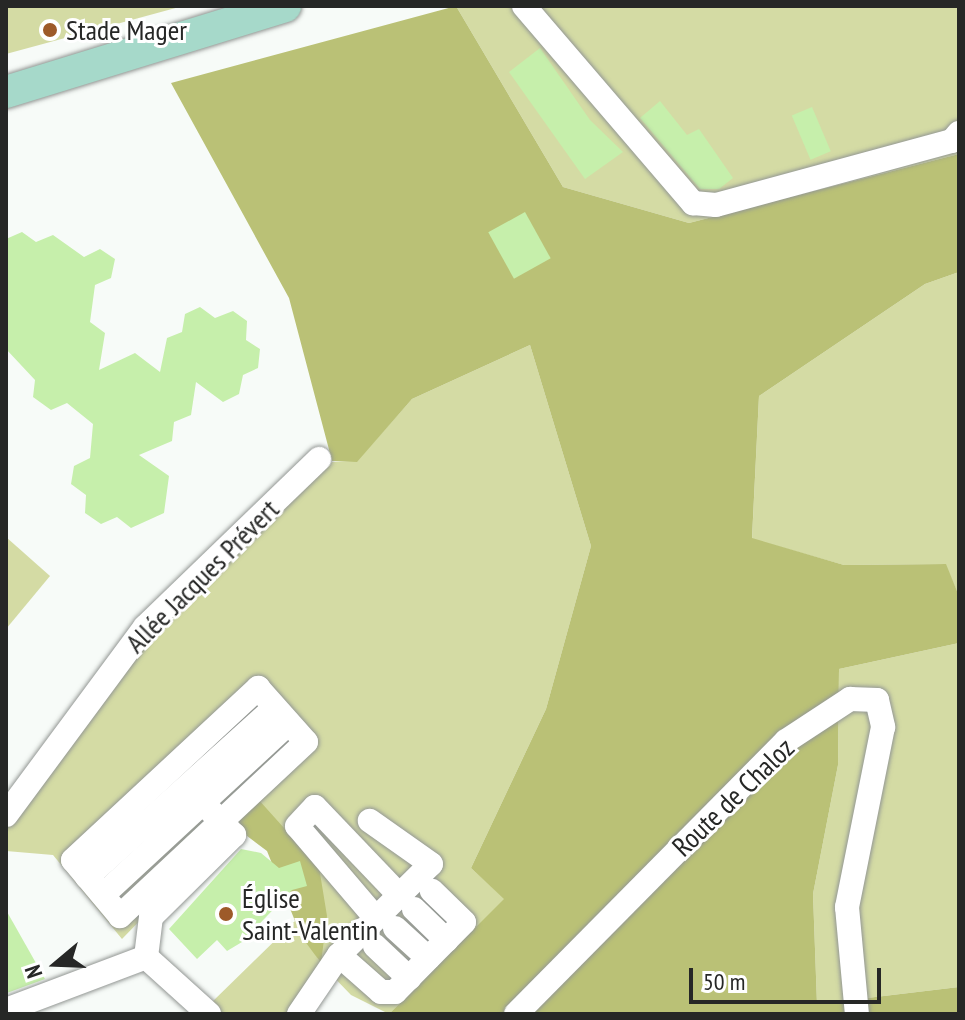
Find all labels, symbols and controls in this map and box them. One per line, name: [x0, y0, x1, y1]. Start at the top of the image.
place label: Stade Mager: [66, 13, 187, 47]
marker: Stade Mager: [41, 21, 59, 39]
street label: Allée Jacques Prévert: [118, 492, 286, 660]
street label: Route de Chaloz: [665, 731, 801, 863]
place label: Église Saint-Valentin: [242, 881, 378, 947]
marker: Église Saint-Valentin: [217, 905, 235, 923]
north arrow: [16, 924, 96, 1004]
scale bar: [693, 952, 885, 1002]
text: N: [18, 962, 48, 982]
text: 50 m: [703, 966, 745, 997]

